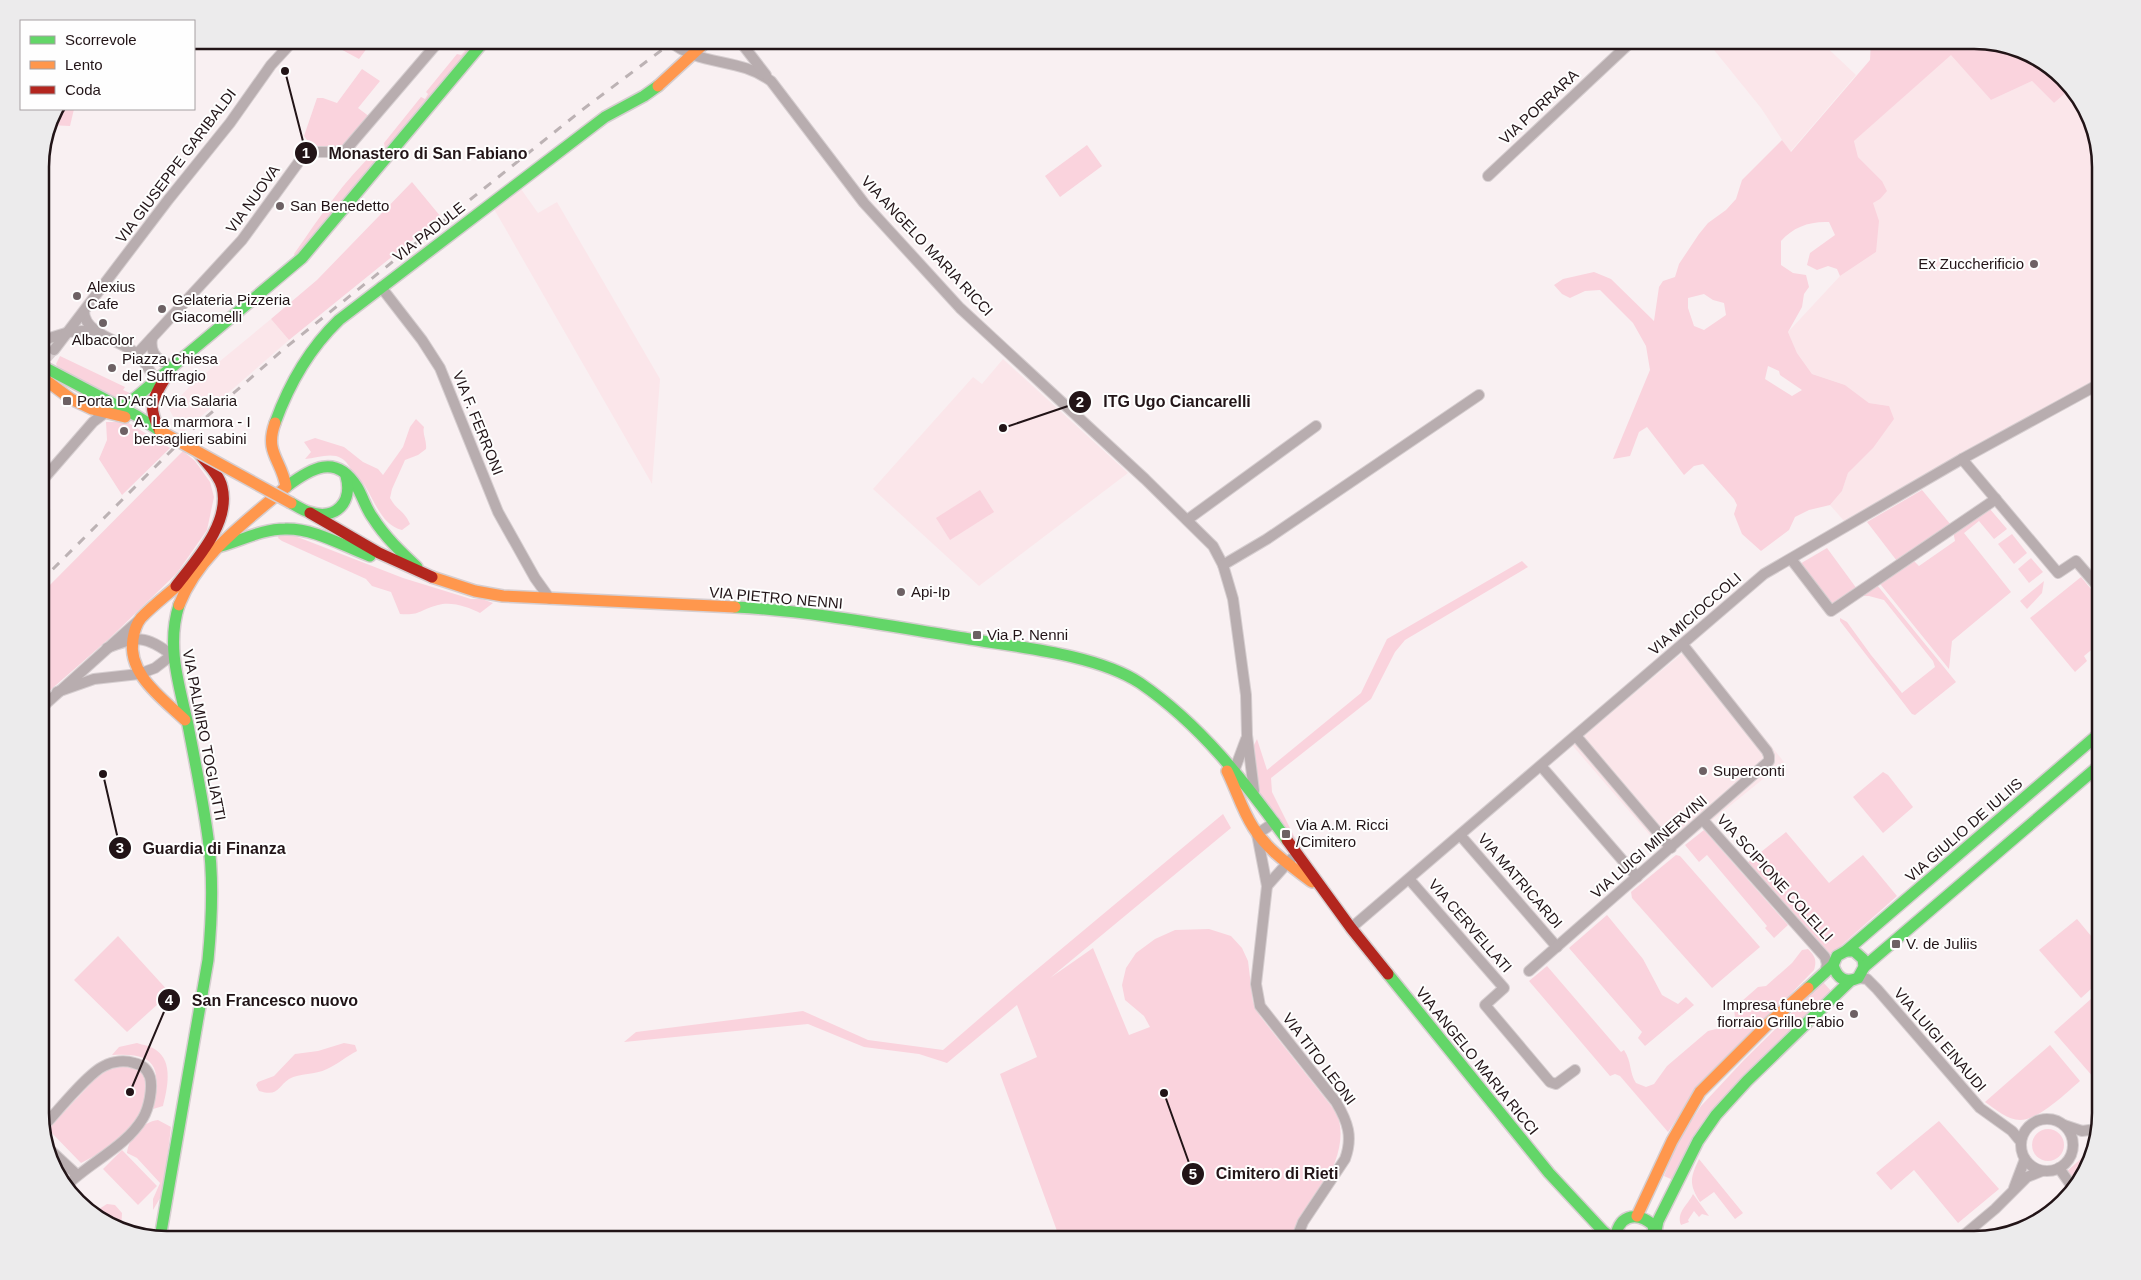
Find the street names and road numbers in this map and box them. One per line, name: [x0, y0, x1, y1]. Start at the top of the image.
street label: VIA PORRARA: [1496, 66, 1582, 148]
street label: VIA GIUSEPPE GARIBALDI: [112, 85, 239, 246]
street label: VIA NUOVA: [222, 161, 283, 236]
street label: VIA ANGELO MARIA RICCI: [858, 172, 997, 319]
street label: VIA PADULE: [389, 198, 468, 265]
street label: VIA F. FERRONI: [450, 368, 507, 477]
street label: VIA MICIOCCOLI: [1645, 569, 1744, 658]
street label: VIA PIETRO NENNI: [708, 583, 844, 612]
street label: VIA PALMIRO TOGLIATTI: [180, 648, 229, 822]
street label: VIA GIULIO DE IULIIS: [1902, 774, 2026, 885]
street label: VIA LUIGI MINERVINI: [1587, 792, 1710, 902]
street label: VIA SCIPIONE COLELLI: [1714, 811, 1837, 945]
street label: VIA MATRICARDI: [1475, 830, 1566, 931]
street label: VIA CERVELLATI: [1425, 876, 1515, 976]
street label: VIA ANGELO MARIA RICCI: [1413, 983, 1542, 1138]
street label: VIA LUIGI EINAUDI: [1891, 984, 1990, 1095]
street label: VIA TITO LEONI: [1279, 1010, 1359, 1108]

